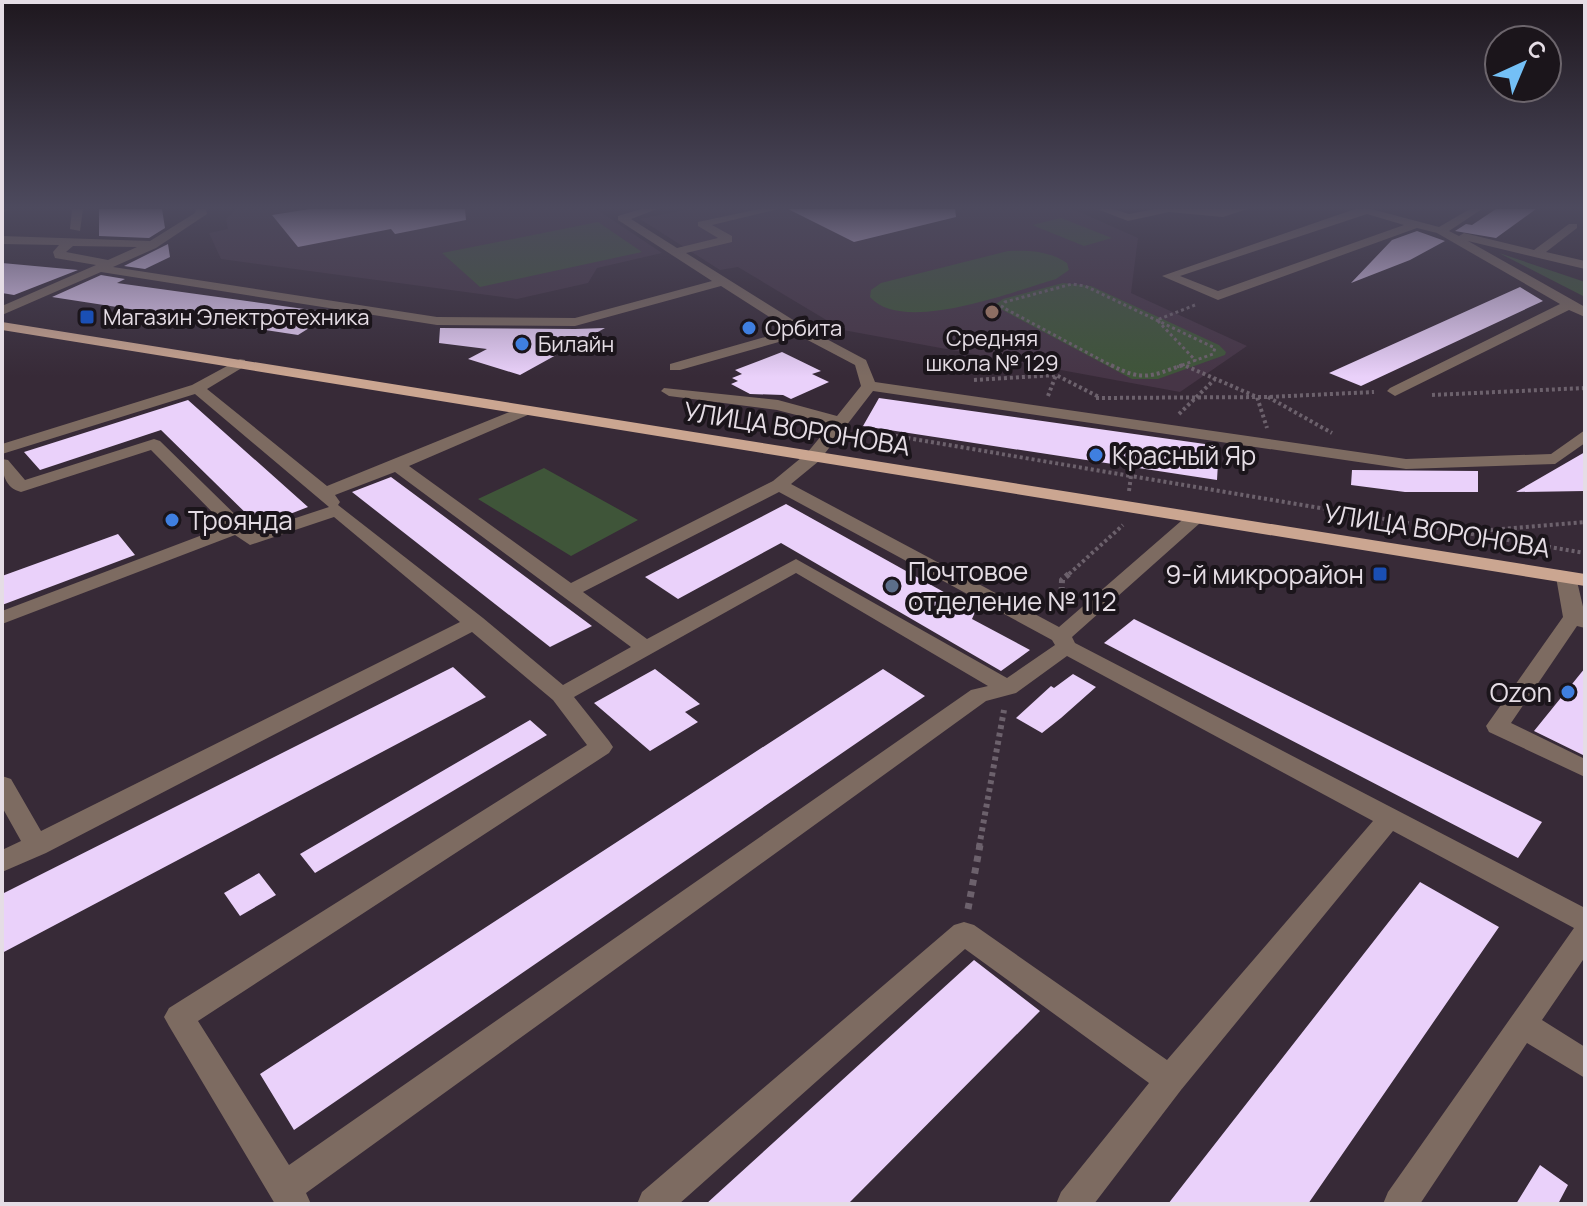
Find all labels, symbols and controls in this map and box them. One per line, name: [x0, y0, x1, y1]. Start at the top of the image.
north arrow: [1483, 24, 1563, 104]
text: С: [1521, 33, 1553, 66]
place label: Магазин Электротехника: [103, 302, 369, 332]
marker: Средняя школа № 129: [983, 303, 1001, 321]
marker: Магазин Электротехника: [78, 308, 96, 326]
place label: Орбита: [765, 313, 842, 343]
marker: Орбита: [740, 319, 758, 337]
place label: Средняя школа № 129: [925, 323, 1059, 378]
place label: Билайн: [538, 329, 614, 359]
marker: Билайн: [513, 335, 531, 353]
street label: УЛИЦА ВОРОНОВА: [681, 392, 913, 464]
place label: Красный Яр: [1112, 437, 1256, 473]
marker: Красный Яр: [1087, 446, 1105, 464]
street label: УЛИЦА ВОРОНОВА: [1321, 494, 1553, 566]
place label: Троянда: [188, 502, 293, 538]
marker: Троянда: [163, 511, 181, 529]
place label: Почтовое отделение № 112: [908, 553, 1117, 619]
place label: 9-й микрорайон: [1165, 556, 1364, 592]
marker: 9-й микрорайон: [1371, 565, 1389, 583]
marker: Почтовое отделение № 112: [883, 577, 901, 595]
place label: Ozon: [1490, 674, 1552, 710]
marker: Ozon: [1559, 683, 1577, 701]

